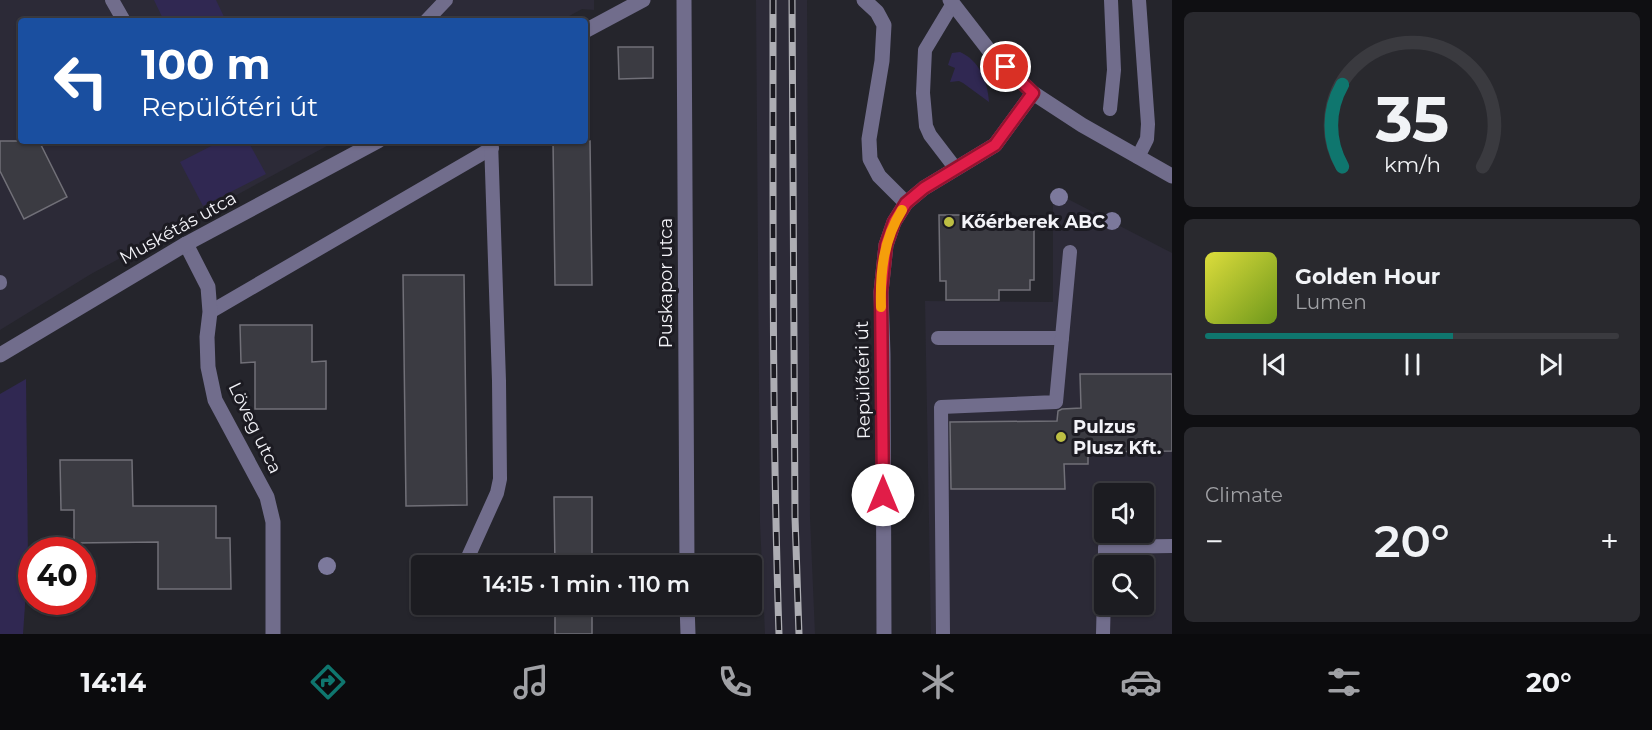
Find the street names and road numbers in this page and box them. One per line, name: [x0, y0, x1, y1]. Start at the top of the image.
street label: Muskétás utca: [116, 187, 240, 269]
street label: Puskapor utca: [655, 218, 677, 348]
street label: Repülőtéri út: [851, 321, 875, 439]
street label: Löveg utca: [223, 379, 287, 477]

